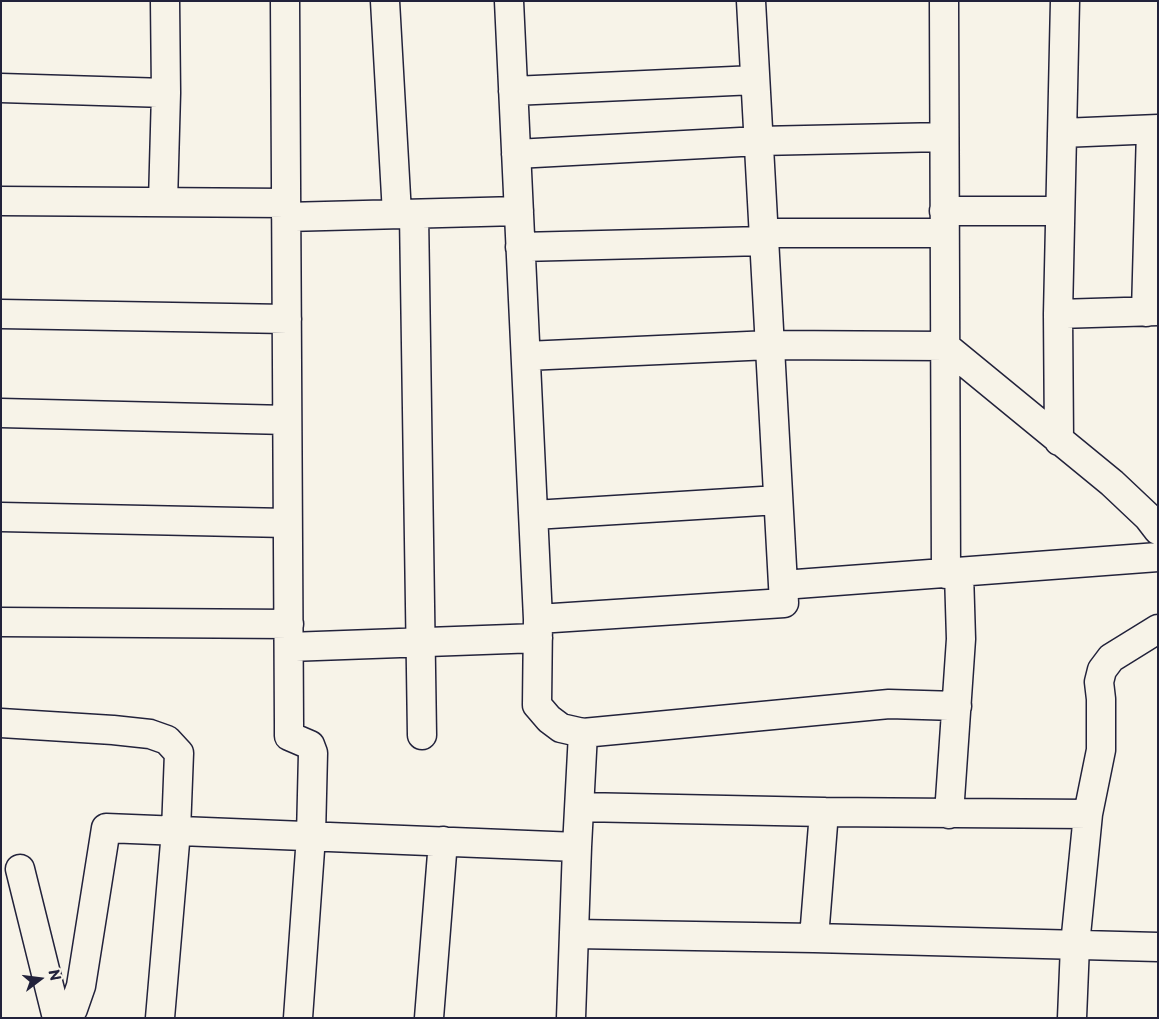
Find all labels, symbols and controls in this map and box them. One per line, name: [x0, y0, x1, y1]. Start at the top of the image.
north arrow: [15, 954, 65, 1004]
text: N: [43, 967, 67, 983]

